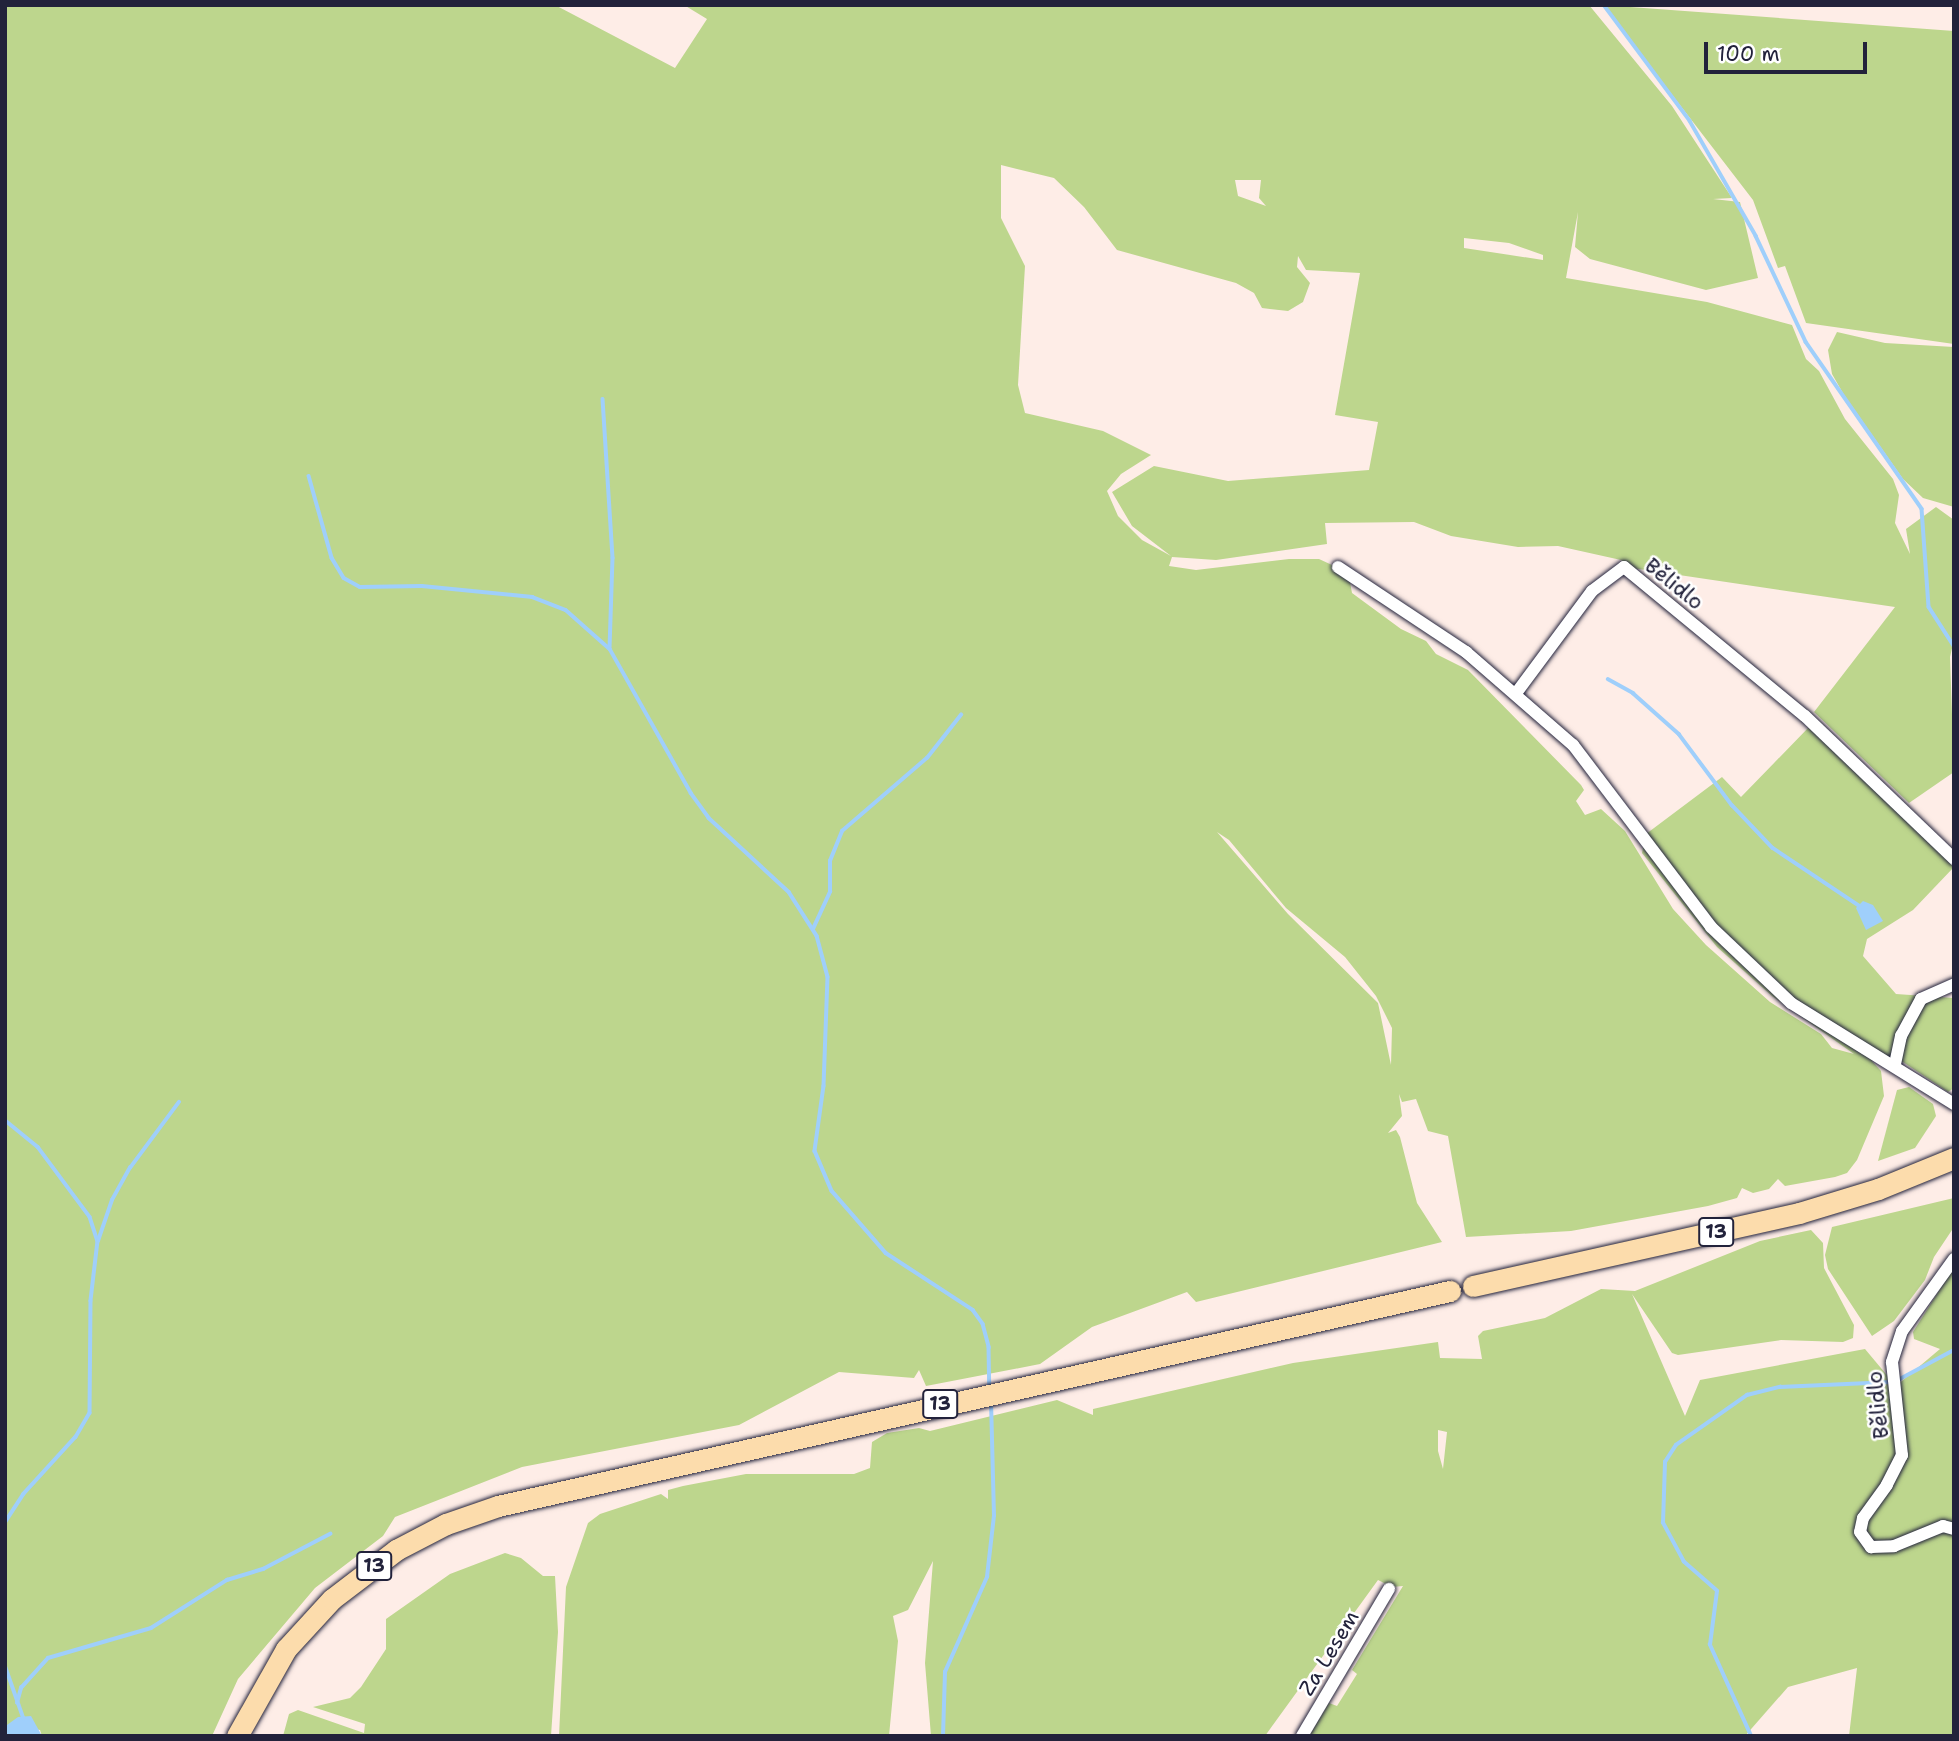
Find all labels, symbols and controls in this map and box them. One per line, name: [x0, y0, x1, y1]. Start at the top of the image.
scale bar: [1707, 28, 1870, 72]
text: 100 m: [1717, 40, 1780, 68]
street label: Bělidlo: [1640, 553, 1708, 615]
road number: 13: [1697, 1216, 1735, 1248]
street label: Bělidlo: [1862, 1370, 1894, 1440]
road number: 13: [921, 1388, 959, 1420]
road number: 13: [355, 1550, 393, 1582]
street label: Za Lesem: [1294, 1606, 1364, 1700]

